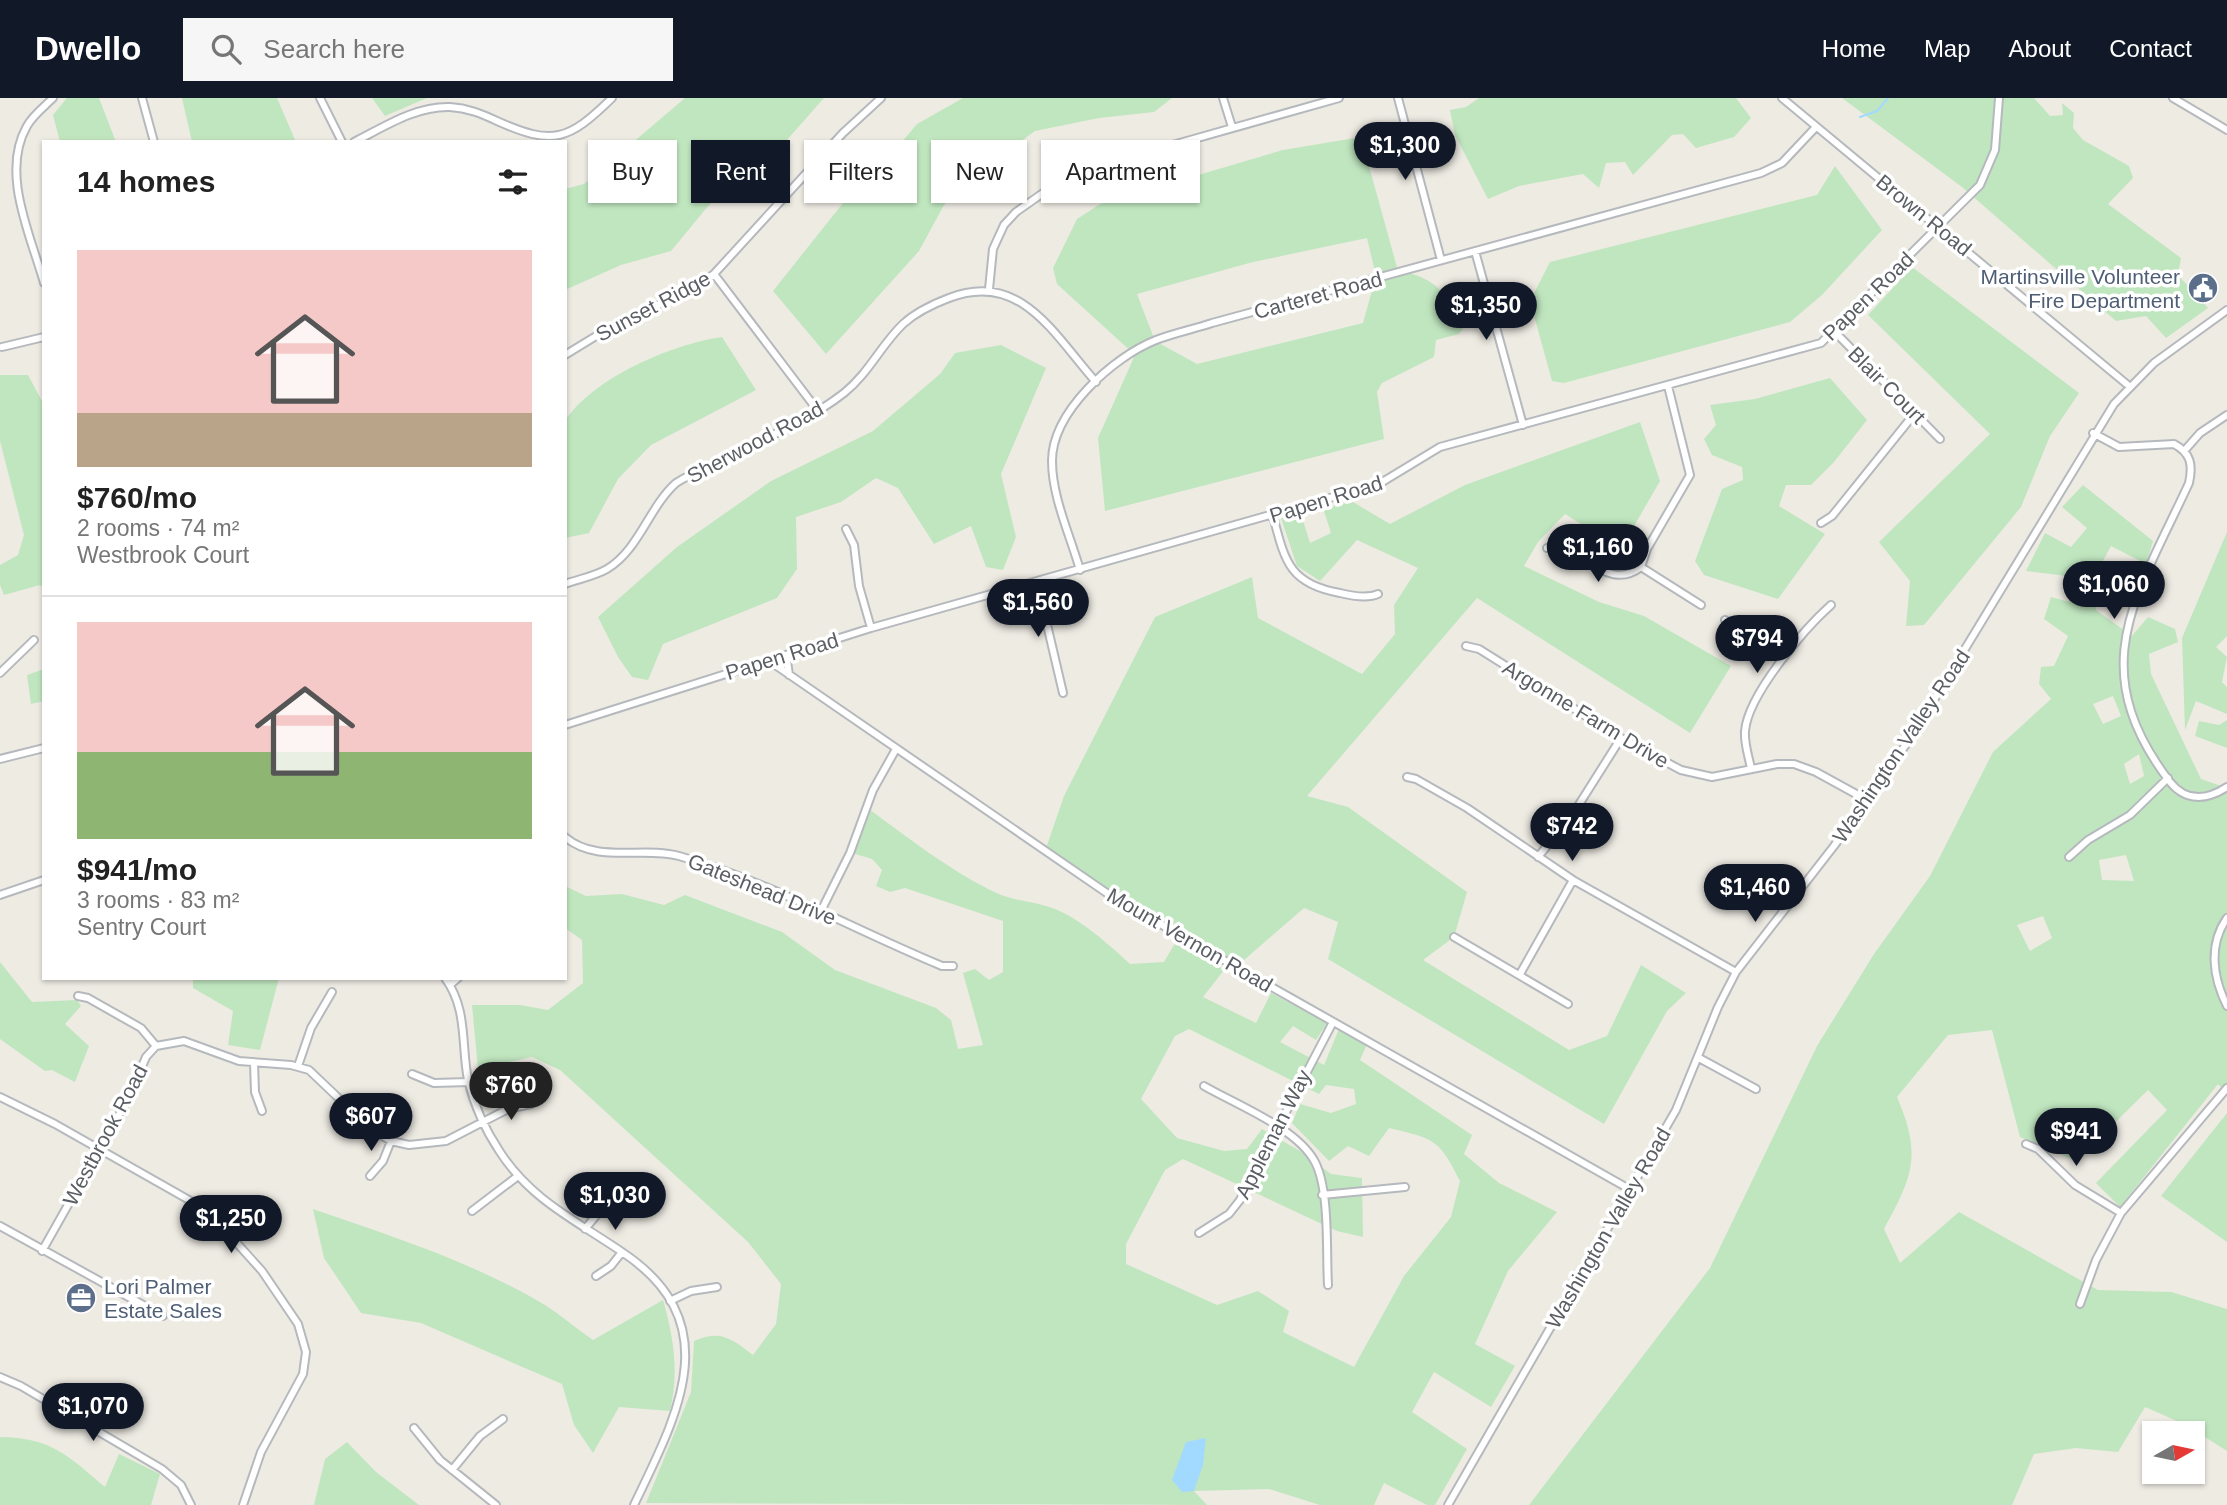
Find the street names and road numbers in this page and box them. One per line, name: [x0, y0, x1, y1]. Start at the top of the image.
street label: Brown Road: [1872, 170, 1976, 260]
street label: Papen Road: [1818, 247, 1918, 345]
street label: Sunset Ridge: [592, 266, 714, 346]
street label: Carteret Road: [1251, 267, 1385, 323]
street label: Blair Court: [1844, 342, 1930, 428]
street label: Sherwood Road: [683, 396, 827, 488]
street label: Papen Road: [1267, 471, 1385, 527]
street label: Papen Road: [723, 628, 841, 684]
street label: Washington Valley Road: [1828, 645, 1974, 847]
street label: Argonne Farm Drive: [1499, 655, 1673, 773]
street label: Gateshead Drive: [685, 849, 839, 929]
street label: Mount Vernon Road: [1103, 883, 1277, 997]
street label: Westbrook Road: [58, 1061, 152, 1209]
street label: Appleman Way: [1231, 1065, 1316, 1202]
street label: Washington Valley Road: [1541, 1124, 1675, 1332]

